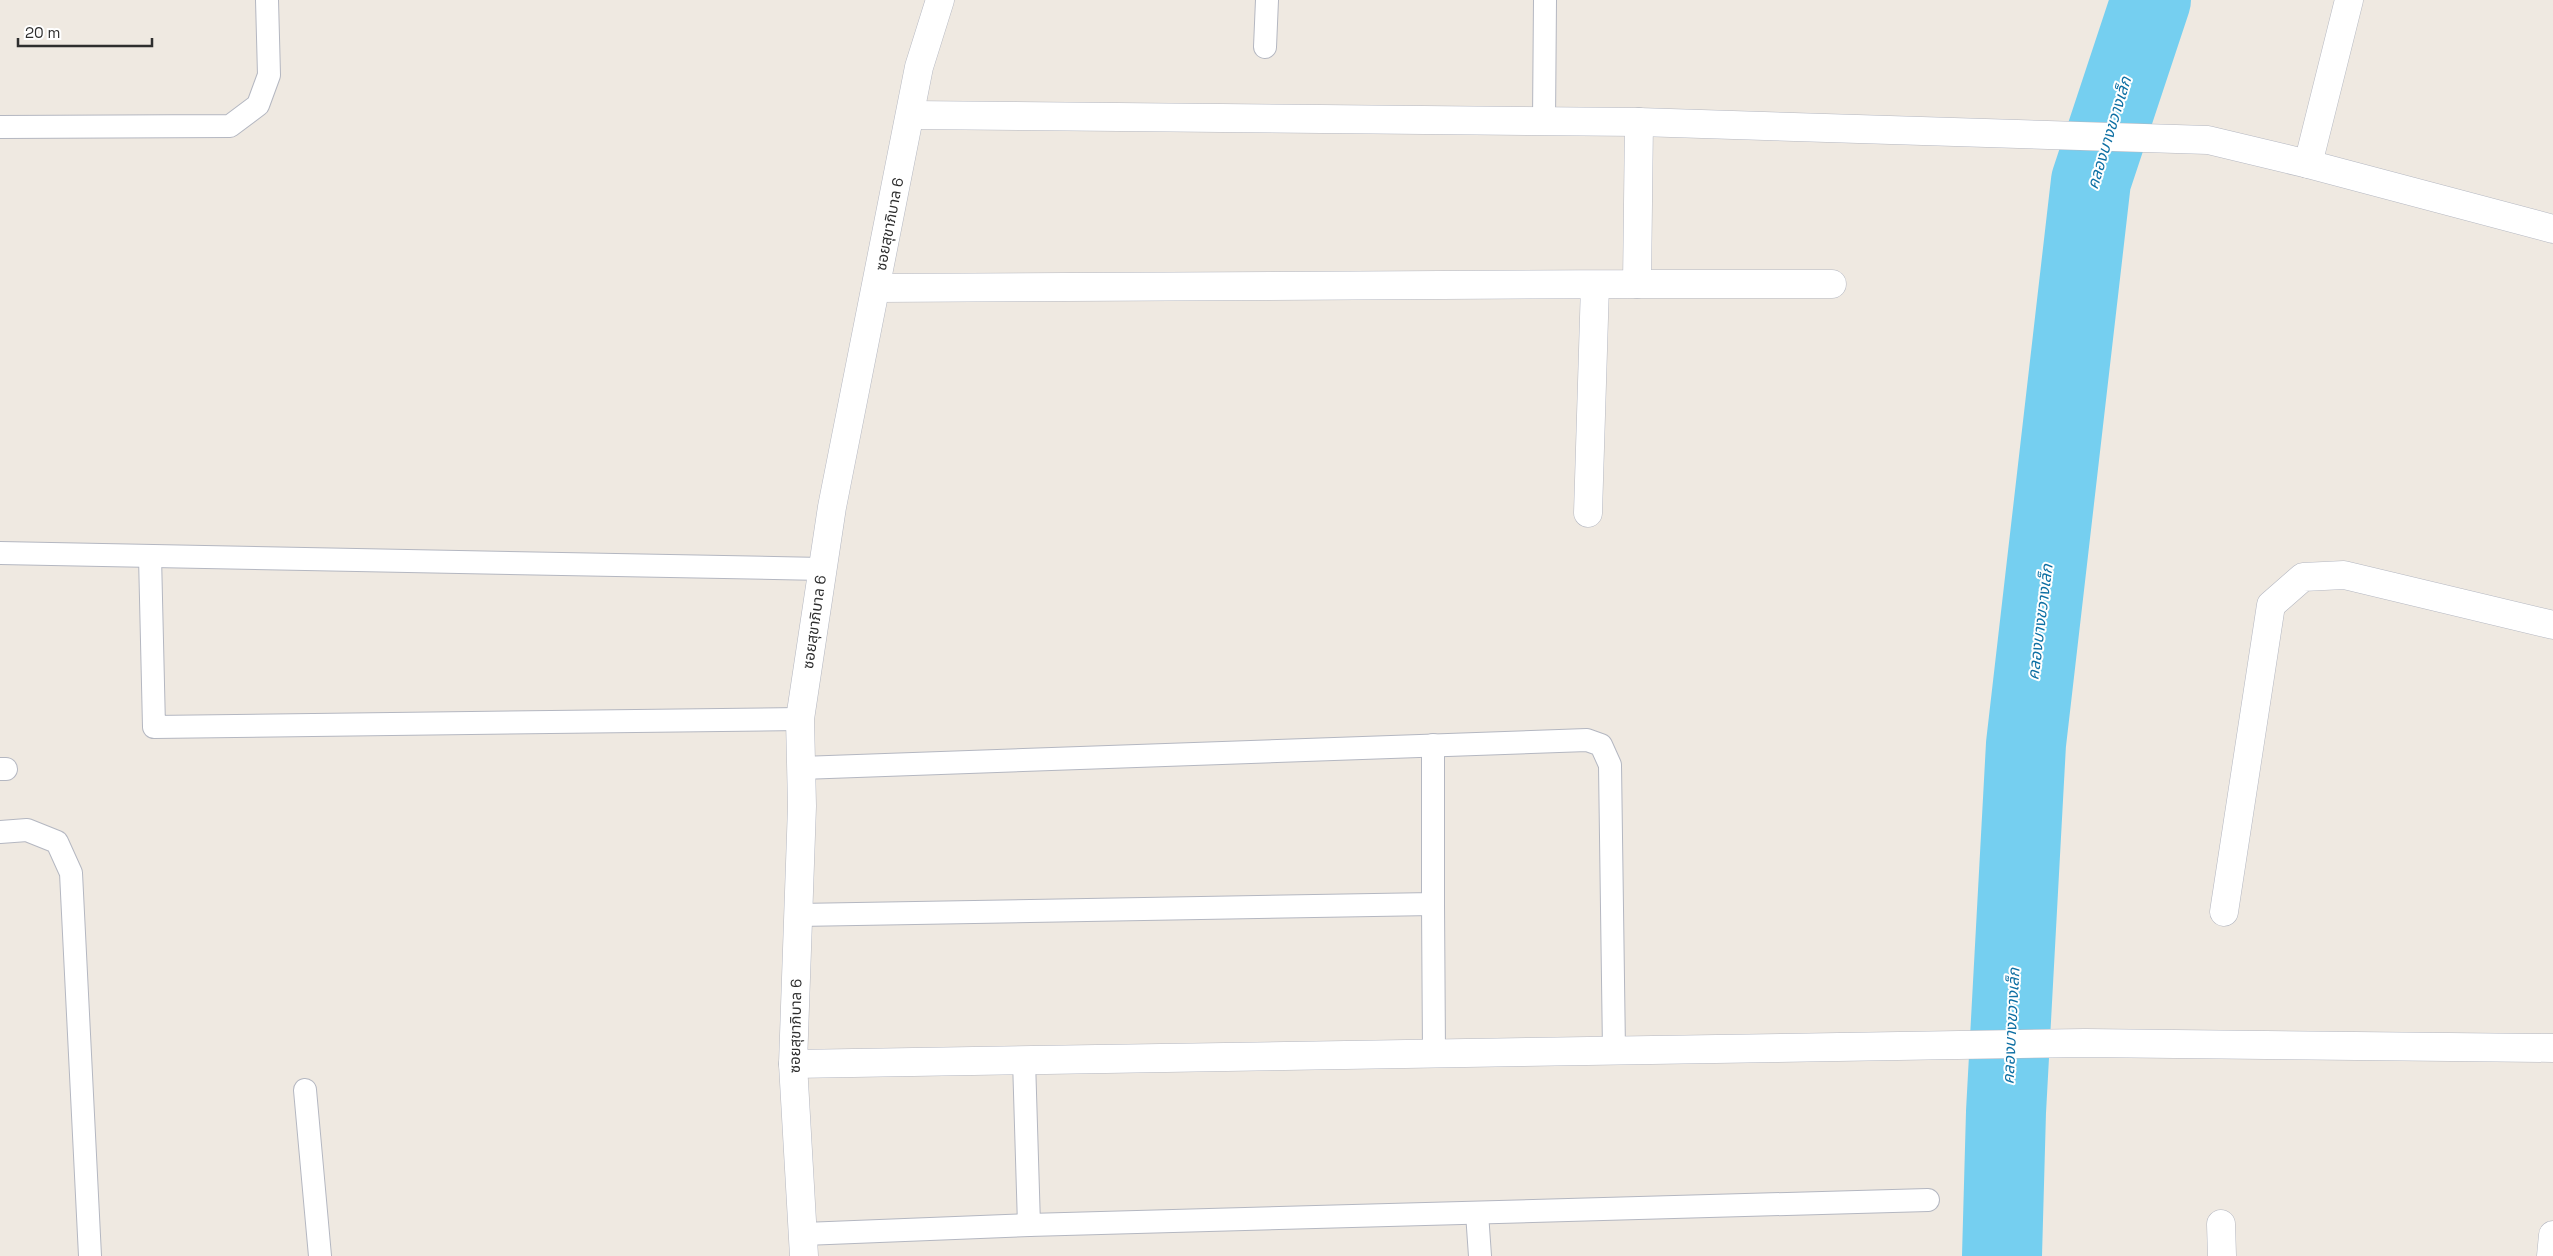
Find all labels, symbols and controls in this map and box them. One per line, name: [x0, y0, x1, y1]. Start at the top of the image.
scale bar: [18, 15, 151, 47]
text: 20 m: [25, 23, 60, 42]
water label: คลองบางขวางเล็ก: [2082, 73, 2136, 192]
street label: ซอยสุขาภิบาล 6: [871, 176, 907, 272]
water label: คลองบางขวางเล็ก: [2022, 562, 2058, 681]
street label: ซอยสุขาภิบาล 6: [798, 574, 830, 670]
water label: คลองบางขวางเล็ก: [1997, 966, 2025, 1085]
street label: ซอยสุขาภิบาล 6: [785, 979, 805, 1073]

